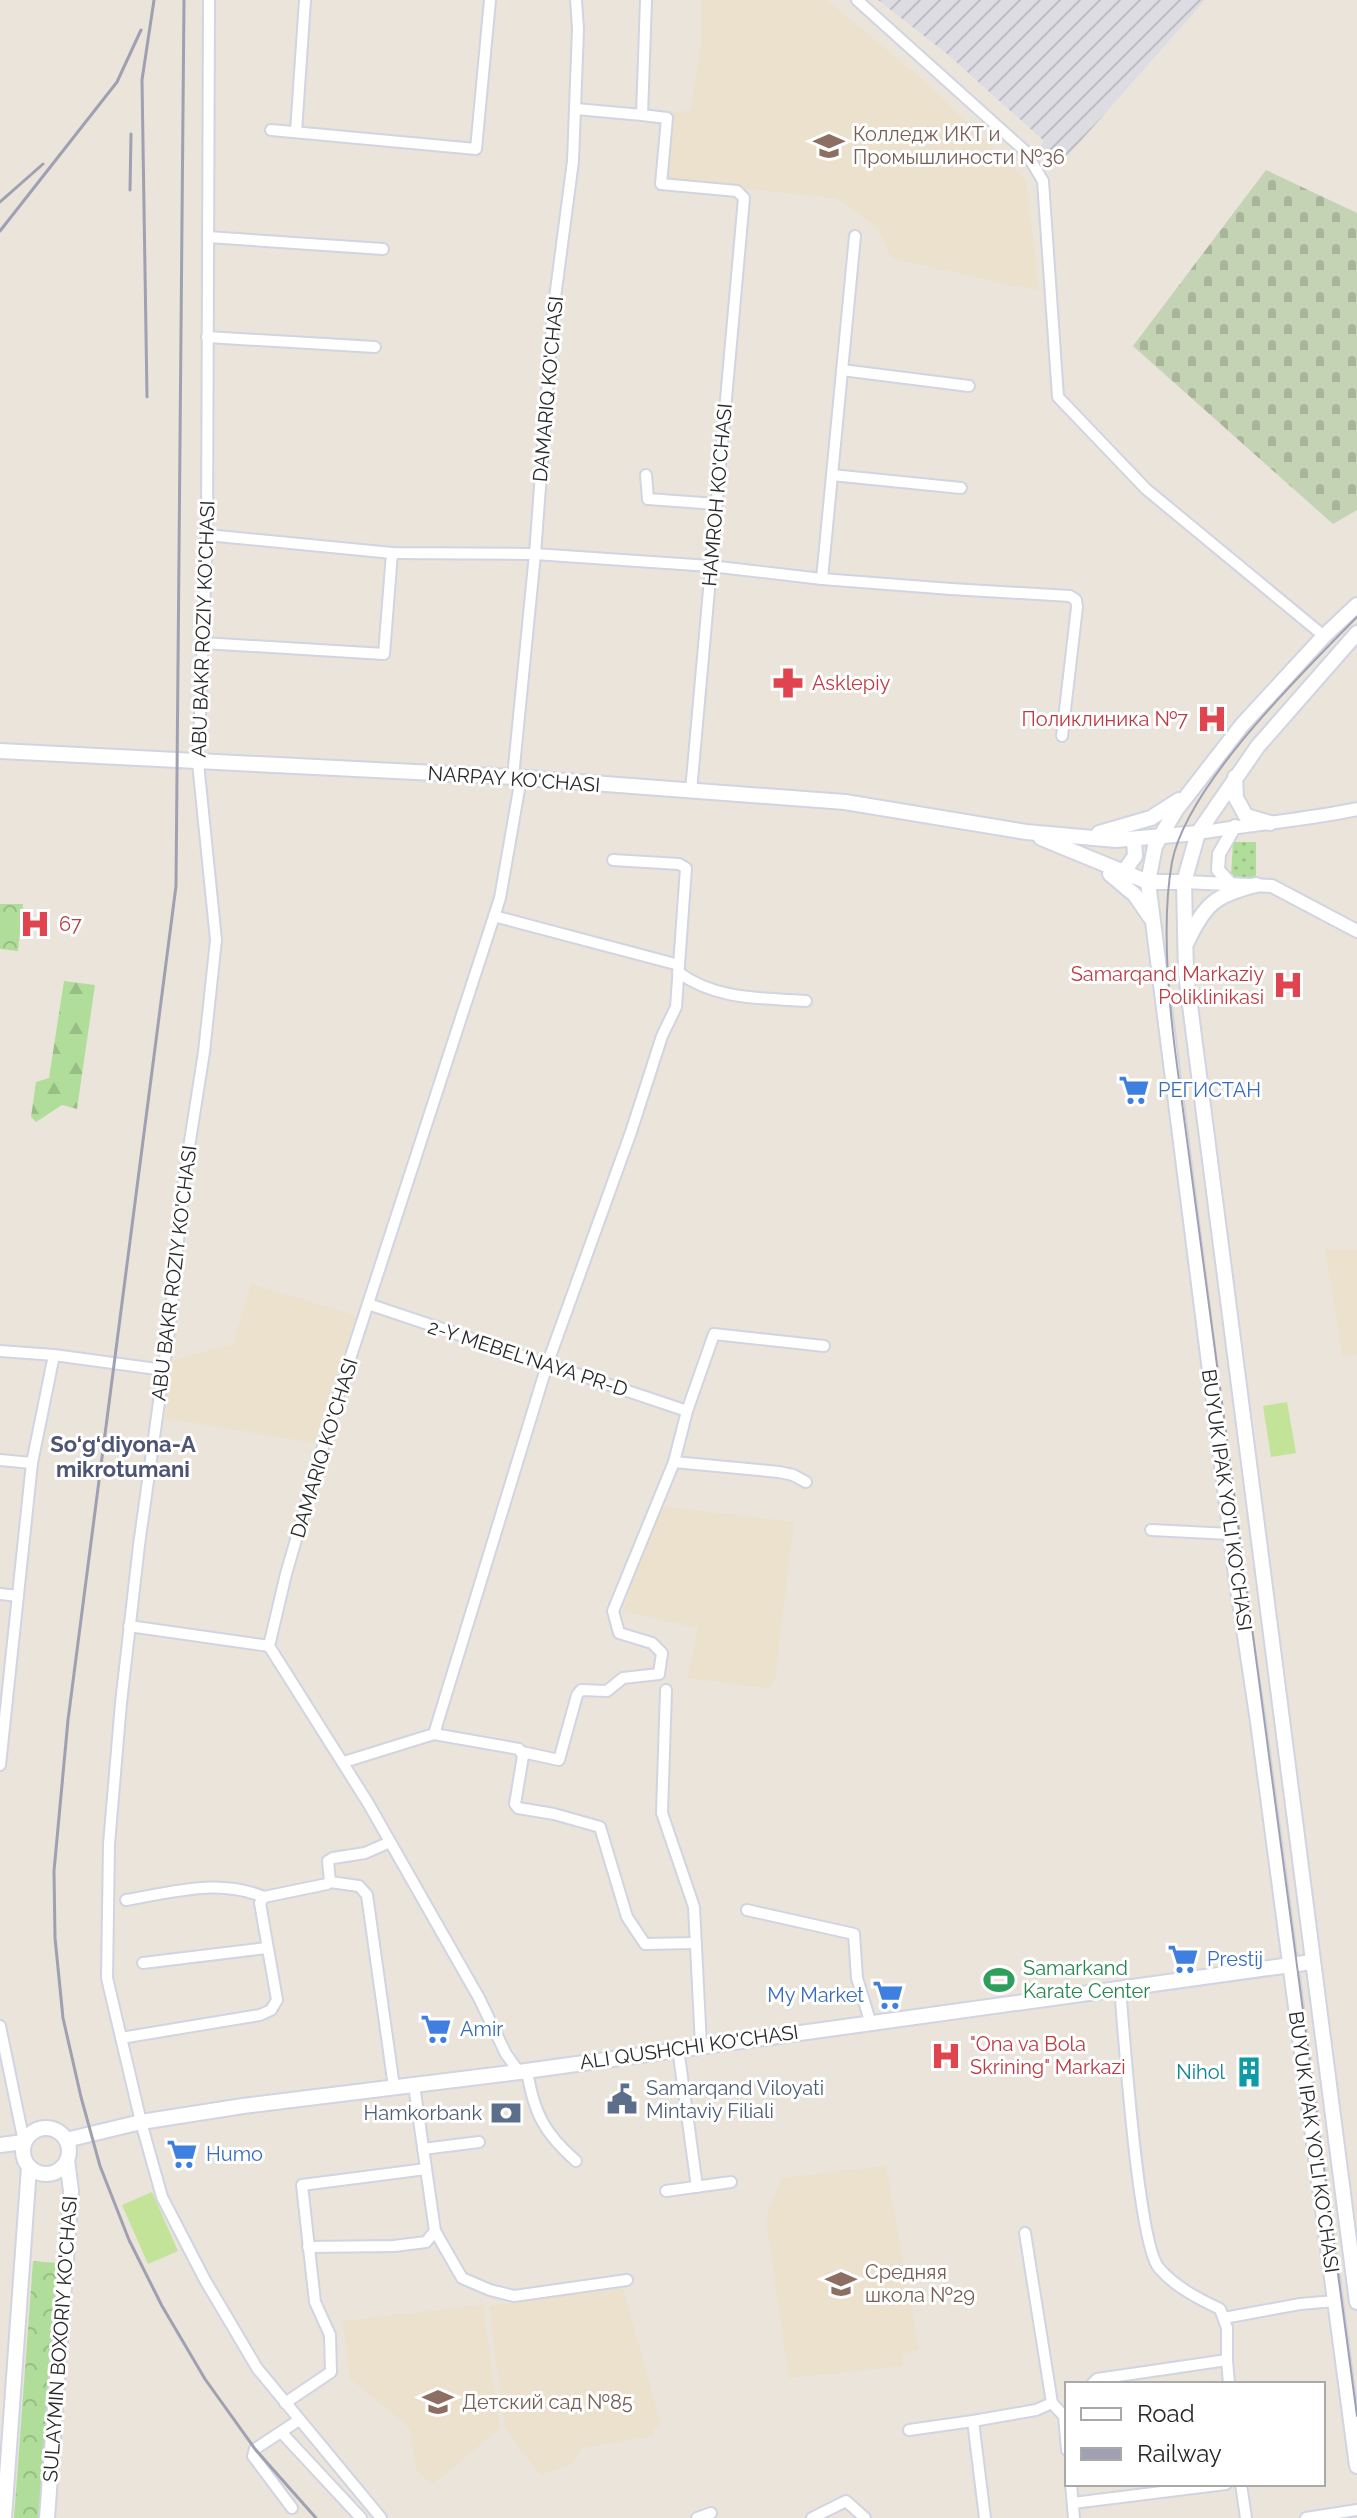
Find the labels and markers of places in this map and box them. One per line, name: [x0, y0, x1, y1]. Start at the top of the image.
place label: Колледж ИКТ и Промышлиности №36: [853, 122, 1065, 169]
school or university icon: Колледж ИКТ и Промышлиности №36: [812, 129, 846, 163]
pharmacy icon: Asklepiy: [771, 666, 805, 700]
place label: Asklepiy: [812, 671, 891, 695]
hospital icon: Поликлиника №7: [1195, 702, 1229, 736]
place label: Поликлиника №7: [1022, 707, 1188, 731]
hospital icon: 67: [18, 907, 52, 941]
place label: 67: [59, 912, 82, 936]
place label: Samarqand Markaziy Poliklinikasi: [1071, 962, 1264, 1009]
hospital icon: Samarqand Markaziy Poliklinikasi: [1271, 968, 1305, 1002]
supermarket icon: РЕГИСТАН: [1117, 1073, 1151, 1107]
place label: РЕГИСТАН: [1158, 1078, 1261, 1102]
supermarket icon: Prestij: [1166, 1942, 1200, 1976]
place label: Prestij: [1207, 1947, 1263, 1971]
place label: Samarkand Karate Center: [1023, 1956, 1150, 2003]
sports icon: Samarkand Karate Center: [982, 1963, 1016, 1997]
supermarket icon: My Market: [871, 1978, 905, 2012]
place label: My Market: [767, 1983, 864, 2007]
supermarket icon: Amir: [419, 2012, 453, 2046]
place label: Amir: [460, 2017, 503, 2041]
place label: "Ona va Bola Skrining" Markazi: [970, 2032, 1126, 2079]
hospital icon: "Ona va Bola Skrining" Markazi: [929, 2039, 963, 2073]
building icon: Nihol: [1232, 2055, 1266, 2089]
place label: Nihol: [1176, 2060, 1226, 2084]
place label: Samarqand Viloyati Mintaviy Filiali: [646, 2076, 824, 2123]
public building icon: Samarqand Viloyati Mintaviy Filiali: [605, 2082, 639, 2116]
bank icon: Hamkorbank: [489, 2096, 523, 2130]
place label: Hamkorbank: [364, 2101, 482, 2125]
supermarket icon: Humo: [165, 2137, 199, 2171]
place label: Humo: [206, 2142, 263, 2166]
place label: Средняя школа №29: [865, 2260, 975, 2307]
school or university icon: Средняя школа №29: [824, 2267, 858, 2301]
school or university icon: Детский сад №85: [421, 2385, 455, 2419]
place label: Детский сад №85: [462, 2390, 633, 2414]

